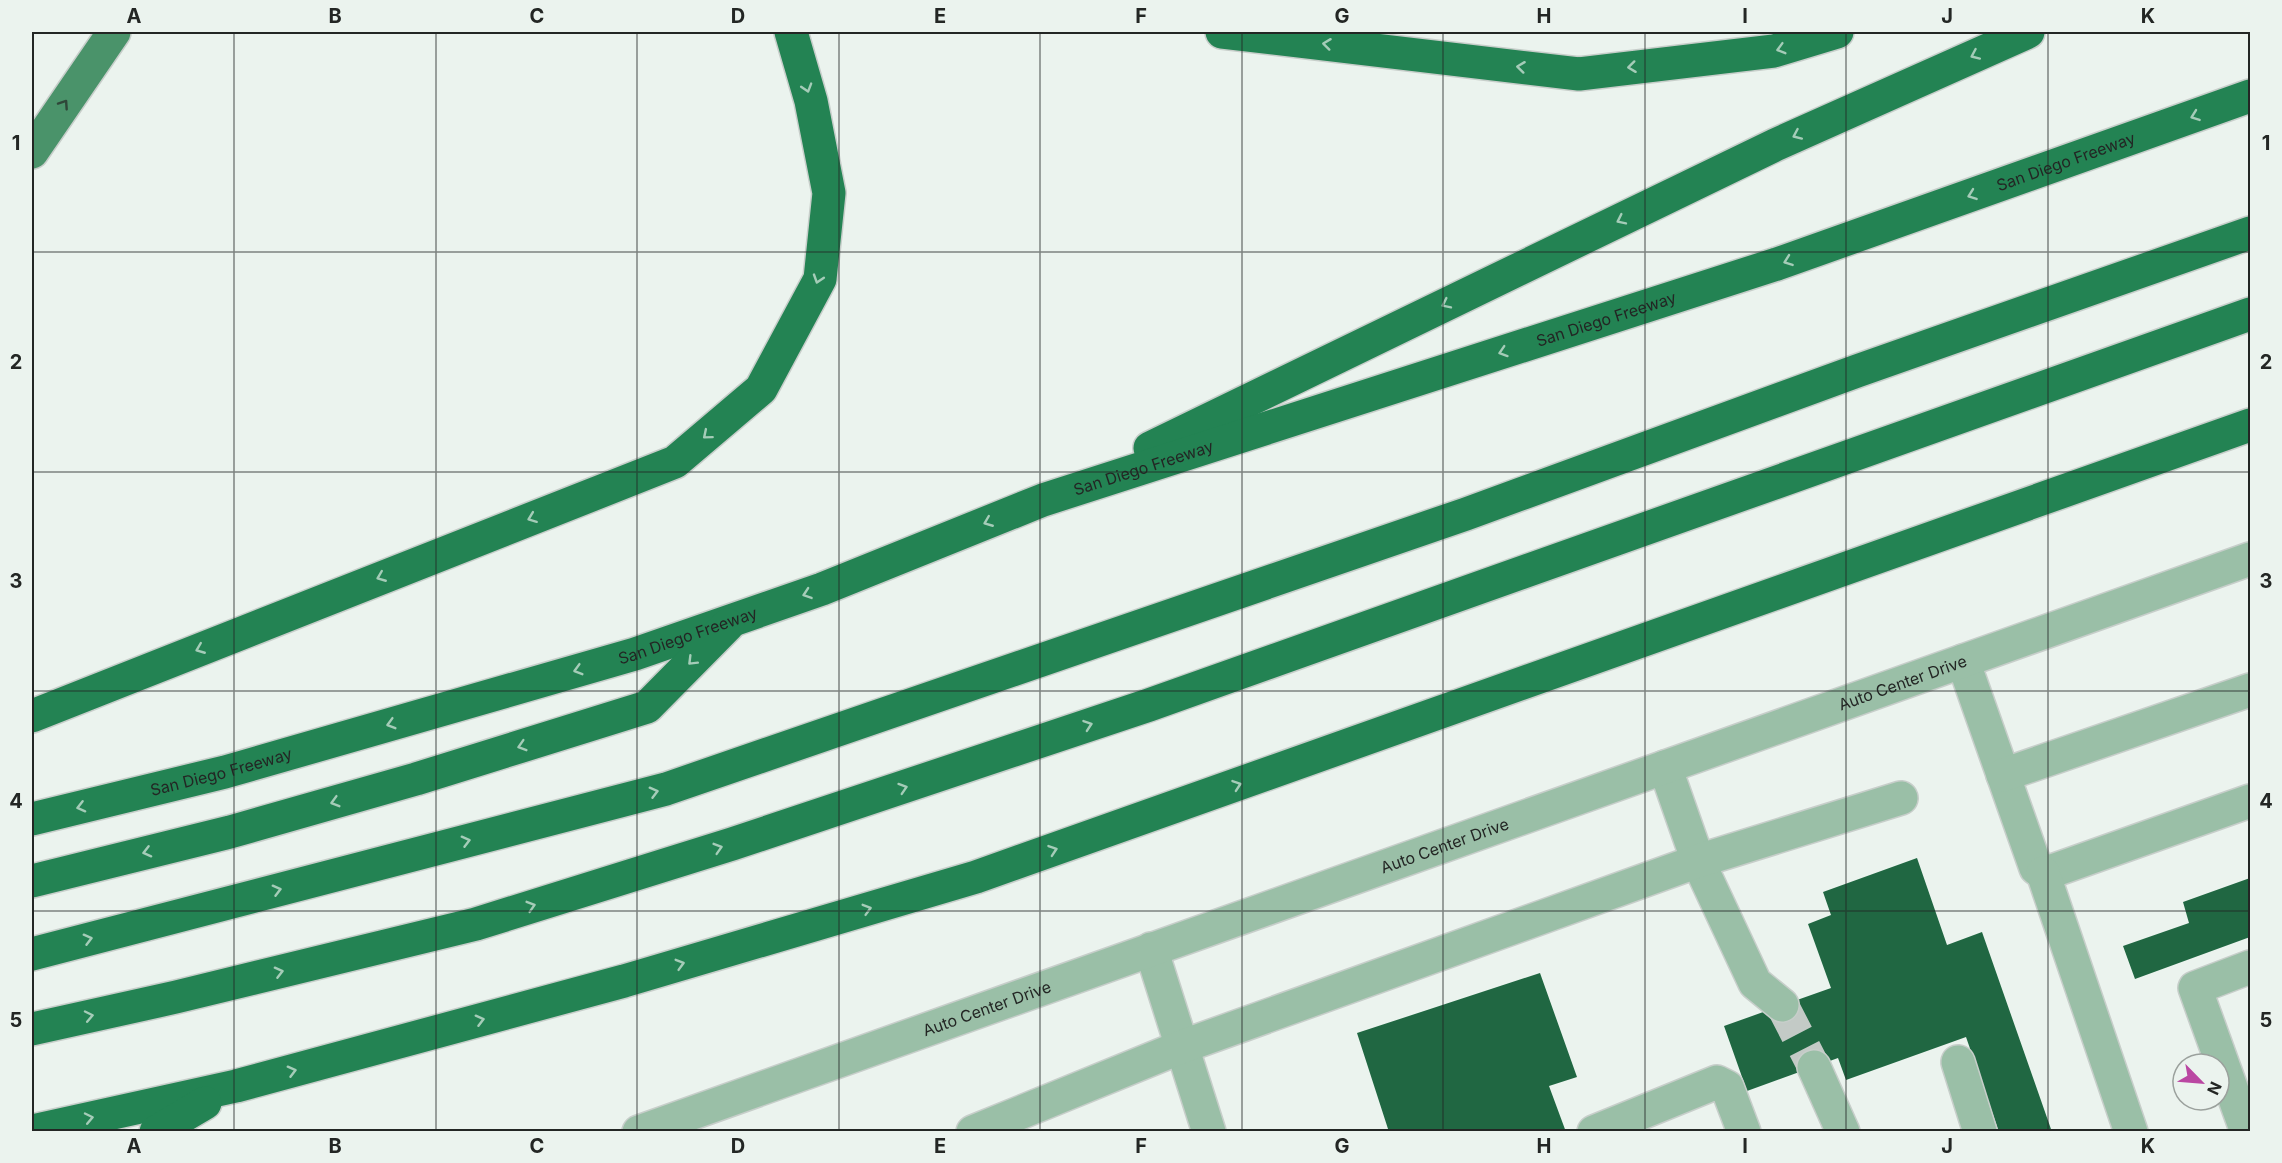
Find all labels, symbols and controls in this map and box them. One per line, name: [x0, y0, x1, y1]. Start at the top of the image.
text: A: [127, 4, 142, 28]
text: B: [328, 4, 342, 28]
text: C: [530, 4, 544, 28]
text: D: [731, 4, 745, 28]
text: E: [934, 4, 946, 28]
text: F: [1135, 4, 1147, 28]
text: G: [1334, 4, 1350, 28]
text: H: [1537, 4, 1551, 28]
text: I: [1742, 4, 1748, 28]
text: J: [1941, 4, 1953, 28]
text: K: [2141, 4, 2155, 28]
one-way arrow: [1322, 38, 1332, 51]
one-way arrow: [1776, 42, 1787, 54]
one-way arrow: [1970, 48, 1981, 60]
one-way arrow: [1516, 61, 1525, 73]
one-way arrow: [1628, 61, 1637, 73]
one-way arrow: [800, 82, 812, 92]
one-way arrow: [57, 100, 68, 111]
one-way arrow: [2190, 108, 2201, 121]
one-way arrow: [1792, 128, 1803, 140]
street label: San Diego Freeway: [1994, 128, 2138, 195]
text: 1: [12, 131, 20, 155]
text: 1: [2262, 131, 2270, 155]
one-way arrow: [1967, 188, 1978, 201]
one-way arrow: [1617, 212, 1628, 224]
one-way arrow: [1784, 253, 1794, 266]
one-way arrow: [813, 273, 825, 284]
street label: San Diego Freeway: [1534, 287, 1679, 351]
one-way arrow: [1441, 297, 1452, 309]
one-way arrow: [1498, 345, 1509, 357]
text: 2: [10, 350, 22, 374]
text: 2: [2260, 350, 2272, 374]
one-way arrow: [703, 428, 714, 439]
street label: San Diego Freeway: [1071, 436, 1216, 500]
one-way arrow: [527, 510, 538, 523]
one-way arrow: [984, 515, 995, 527]
text: 3: [10, 569, 22, 593]
text: 3: [2260, 569, 2272, 593]
one-way arrow: [376, 570, 387, 582]
one-way arrow: [802, 587, 813, 600]
street label: San Diego Freeway: [616, 602, 760, 668]
one-way arrow: [195, 642, 206, 654]
street label: Auto Center Drive: [1836, 651, 1969, 715]
one-way arrow: [689, 654, 700, 665]
one-way arrow: [573, 663, 584, 675]
one-way arrow: [386, 717, 397, 729]
one-way arrow: [1082, 720, 1093, 733]
one-way arrow: [517, 738, 528, 751]
street label: San Diego Freeway: [148, 743, 294, 800]
one-way arrow: [1231, 779, 1242, 792]
one-way arrow: [897, 782, 908, 795]
one-way arrow: [649, 787, 659, 800]
text: 4: [9, 789, 23, 813]
text: 4: [2259, 789, 2273, 813]
one-way arrow: [330, 795, 341, 807]
one-way arrow: [76, 800, 86, 813]
street label: Auto Center Drive: [1378, 813, 1511, 877]
one-way arrow: [460, 836, 470, 849]
one-way arrow: [712, 843, 723, 856]
one-way arrow: [1047, 844, 1058, 857]
one-way arrow: [142, 845, 152, 858]
one-way arrow: [271, 885, 282, 897]
one-way arrow: [525, 901, 536, 914]
one-way arrow: [861, 904, 872, 916]
one-way arrow: [82, 934, 93, 946]
one-way arrow: [674, 959, 685, 971]
one-way arrow: [273, 966, 283, 979]
street label: Auto Center Drive: [920, 976, 1054, 1040]
text: 5: [10, 1008, 22, 1032]
text: 5: [2260, 1008, 2272, 1032]
one-way arrow: [83, 1010, 93, 1023]
one-way arrow: [474, 1015, 485, 1027]
north arrow: [2171, 1052, 2231, 1112]
one-way arrow: [286, 1066, 297, 1078]
text: N: [2203, 1079, 2226, 1098]
one-way arrow: [83, 1113, 93, 1126]
text: A: [127, 1134, 142, 1158]
text: B: [328, 1134, 342, 1158]
text: C: [530, 1134, 544, 1158]
text: D: [731, 1134, 745, 1158]
text: E: [934, 1134, 946, 1158]
text: F: [1135, 1134, 1147, 1158]
text: G: [1334, 1134, 1350, 1158]
text: H: [1537, 1134, 1551, 1158]
text: I: [1742, 1134, 1748, 1158]
text: J: [1941, 1134, 1953, 1158]
text: K: [2141, 1134, 2155, 1158]

